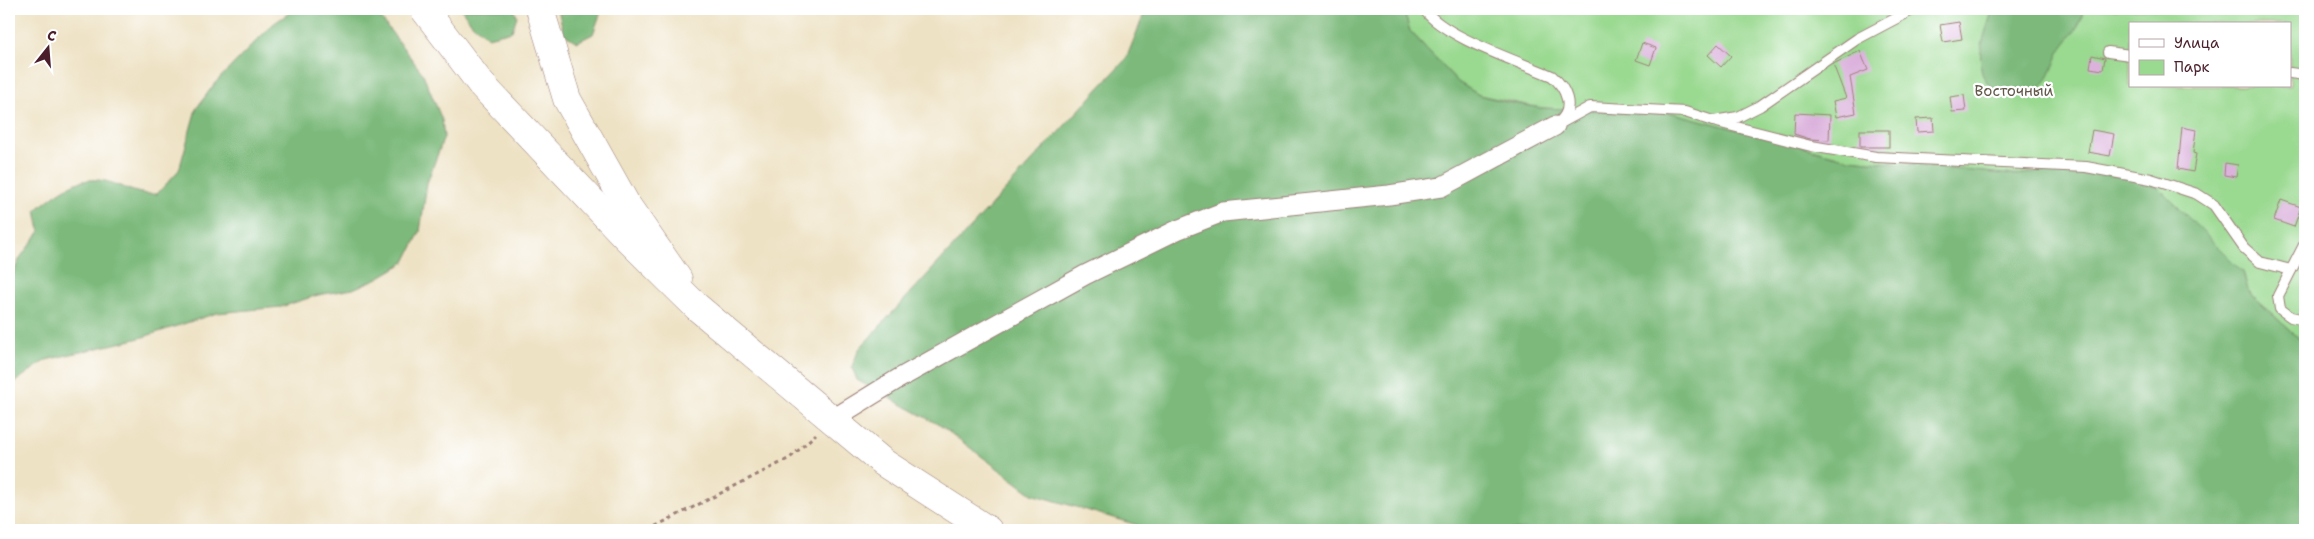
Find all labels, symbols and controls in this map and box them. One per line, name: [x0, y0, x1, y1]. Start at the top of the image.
north arrow: [22, 22, 72, 72]
legend: [2129, 22, 2292, 88]
text: С: [45, 26, 59, 45]
text: Улица: [2174, 33, 2220, 53]
text: Парк: [2174, 57, 2210, 77]
park label: Восточный: [1975, 81, 2054, 101]

